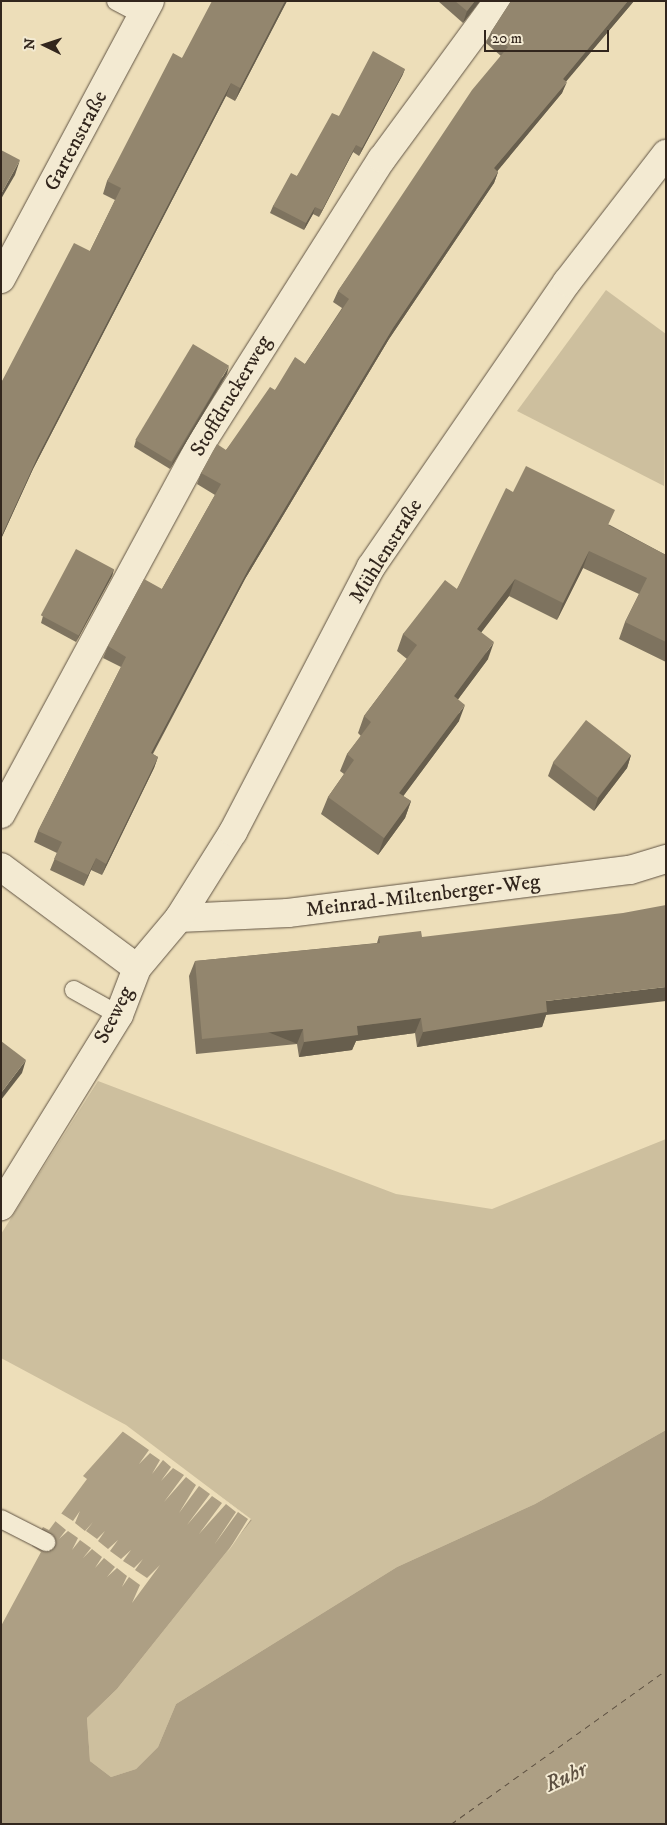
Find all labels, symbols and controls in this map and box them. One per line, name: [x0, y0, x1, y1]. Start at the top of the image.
north arrow: [20, 20, 70, 70]
scale bar: [487, 20, 612, 52]
text: 20 m: [492, 29, 522, 48]
text: N: [21, 38, 39, 50]
street label: Gartenstraße: [39, 87, 113, 195]
street label: Stoffdruckerweg: [185, 331, 277, 461]
street label: Mühlenstraße: [344, 494, 428, 608]
street label: Meinrad-Miltenberger-Weg: [304, 869, 542, 923]
street label: Seeweg: [89, 982, 139, 1048]
water label: Ruhr: [541, 1756, 591, 1798]

